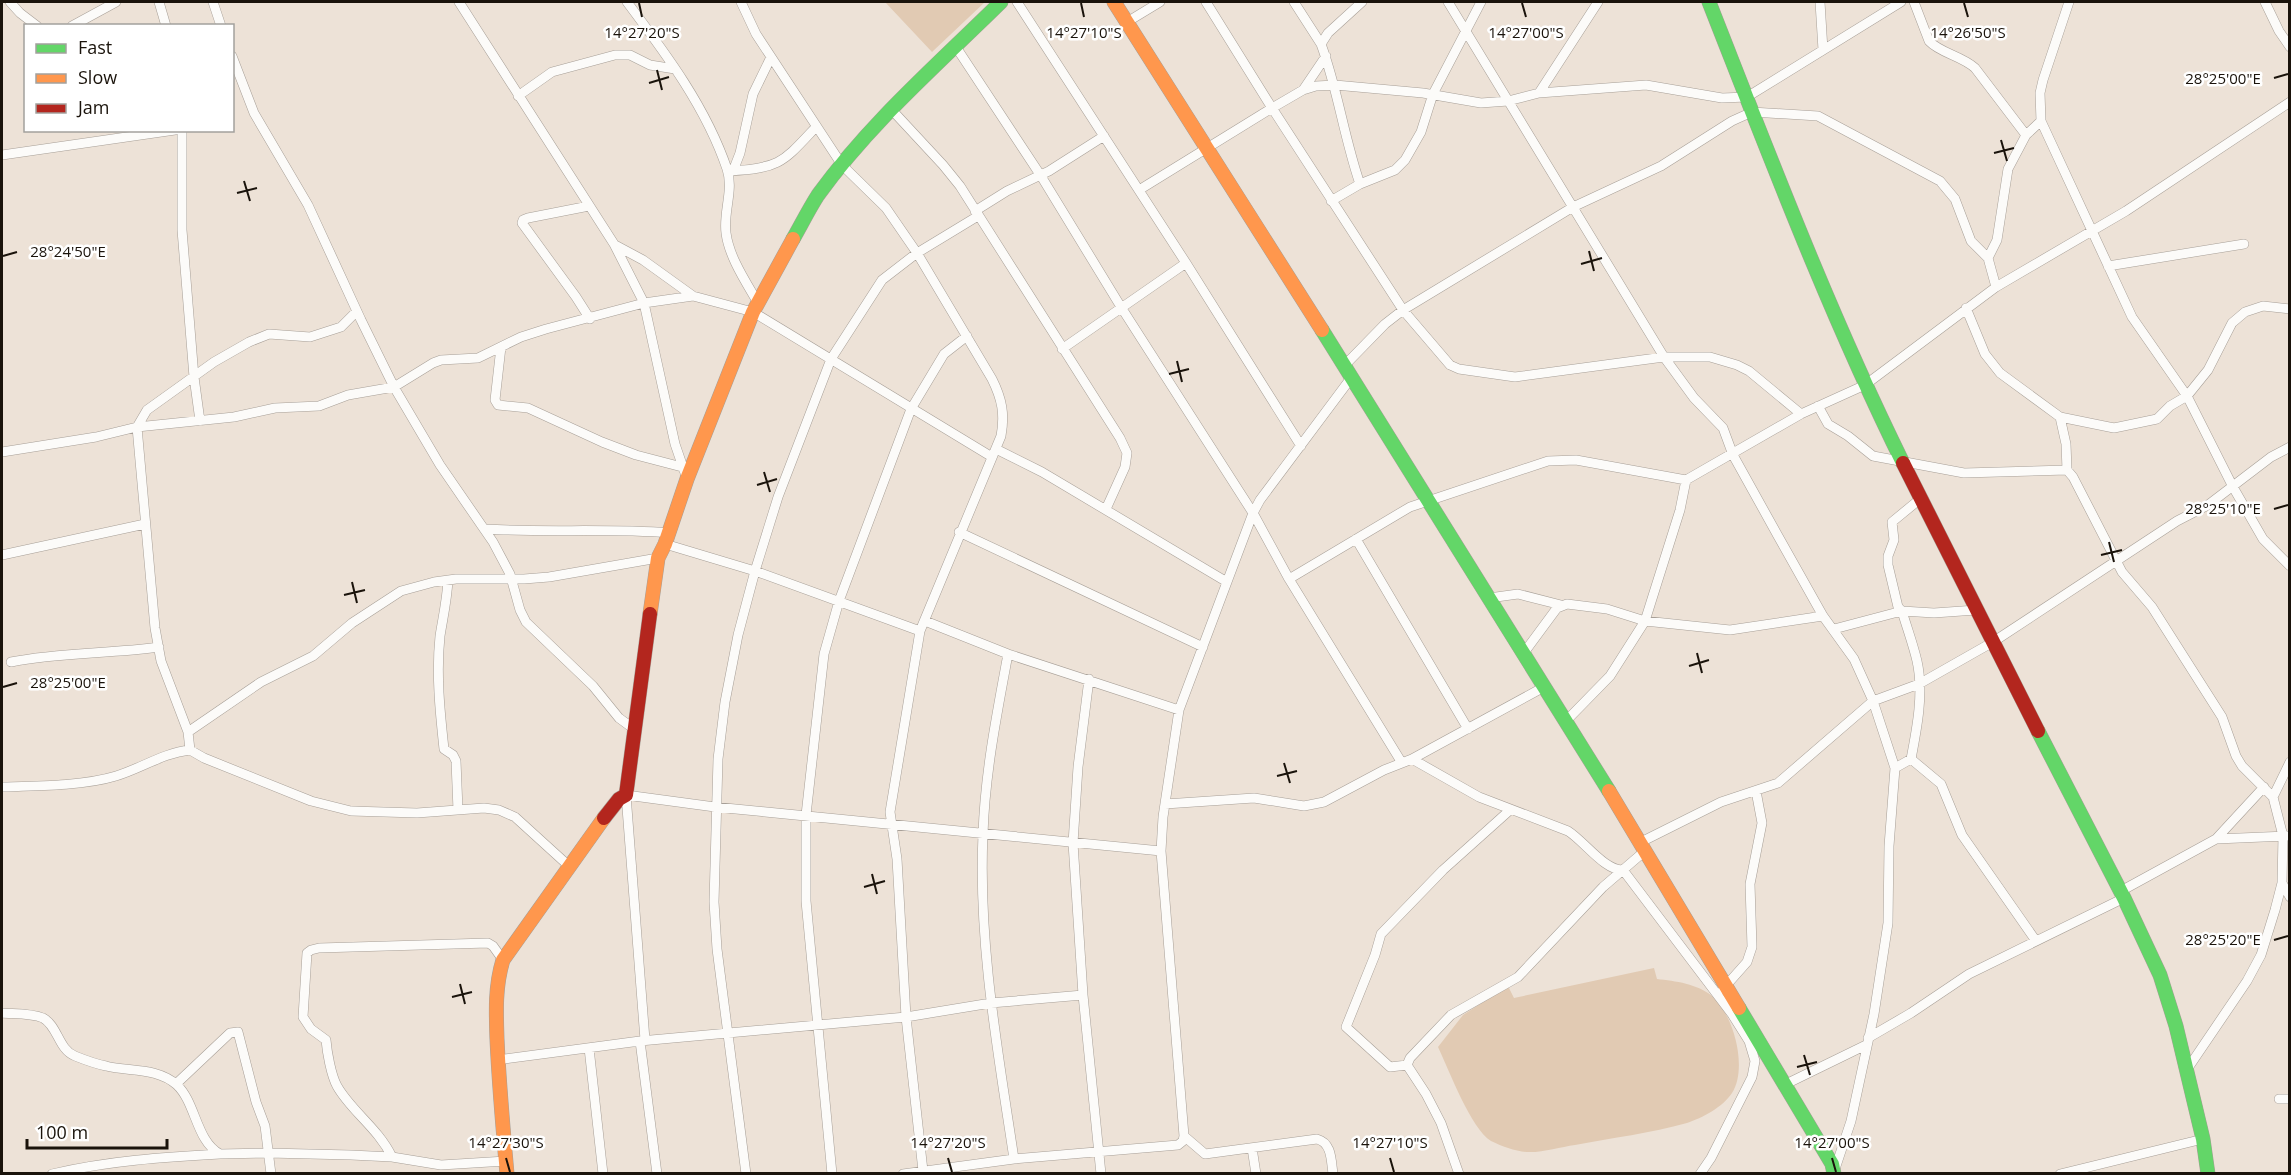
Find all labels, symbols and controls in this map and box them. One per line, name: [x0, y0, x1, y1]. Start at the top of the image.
text: 14°27'20"S: [604, 22, 680, 42]
text: 14°27'10"S: [1046, 22, 1122, 42]
text: 14°27'00"S: [1488, 22, 1564, 42]
text: 14°26'50"S: [1930, 22, 2006, 42]
legend: [24, 24, 234, 132]
text: Fast: [78, 35, 112, 59]
text: Slow: [78, 65, 117, 89]
text: 28°25'00"E: [2185, 68, 2261, 88]
text: Jam: [76, 95, 110, 119]
text: 28°24'50"E: [30, 241, 106, 261]
text: 28°25'10"E: [2185, 498, 2261, 518]
text: 28°25'00"E: [30, 672, 106, 692]
text: 28°25'20"E: [2185, 929, 2261, 949]
scale bar: [27, 1112, 166, 1150]
text: 100 m: [36, 1120, 88, 1144]
text: 14°27'30"S: [468, 1132, 544, 1152]
text: 14°27'20"S: [910, 1132, 986, 1152]
text: 14°27'10"S: [1352, 1132, 1428, 1152]
text: 14°27'00"S: [1794, 1132, 1870, 1152]

